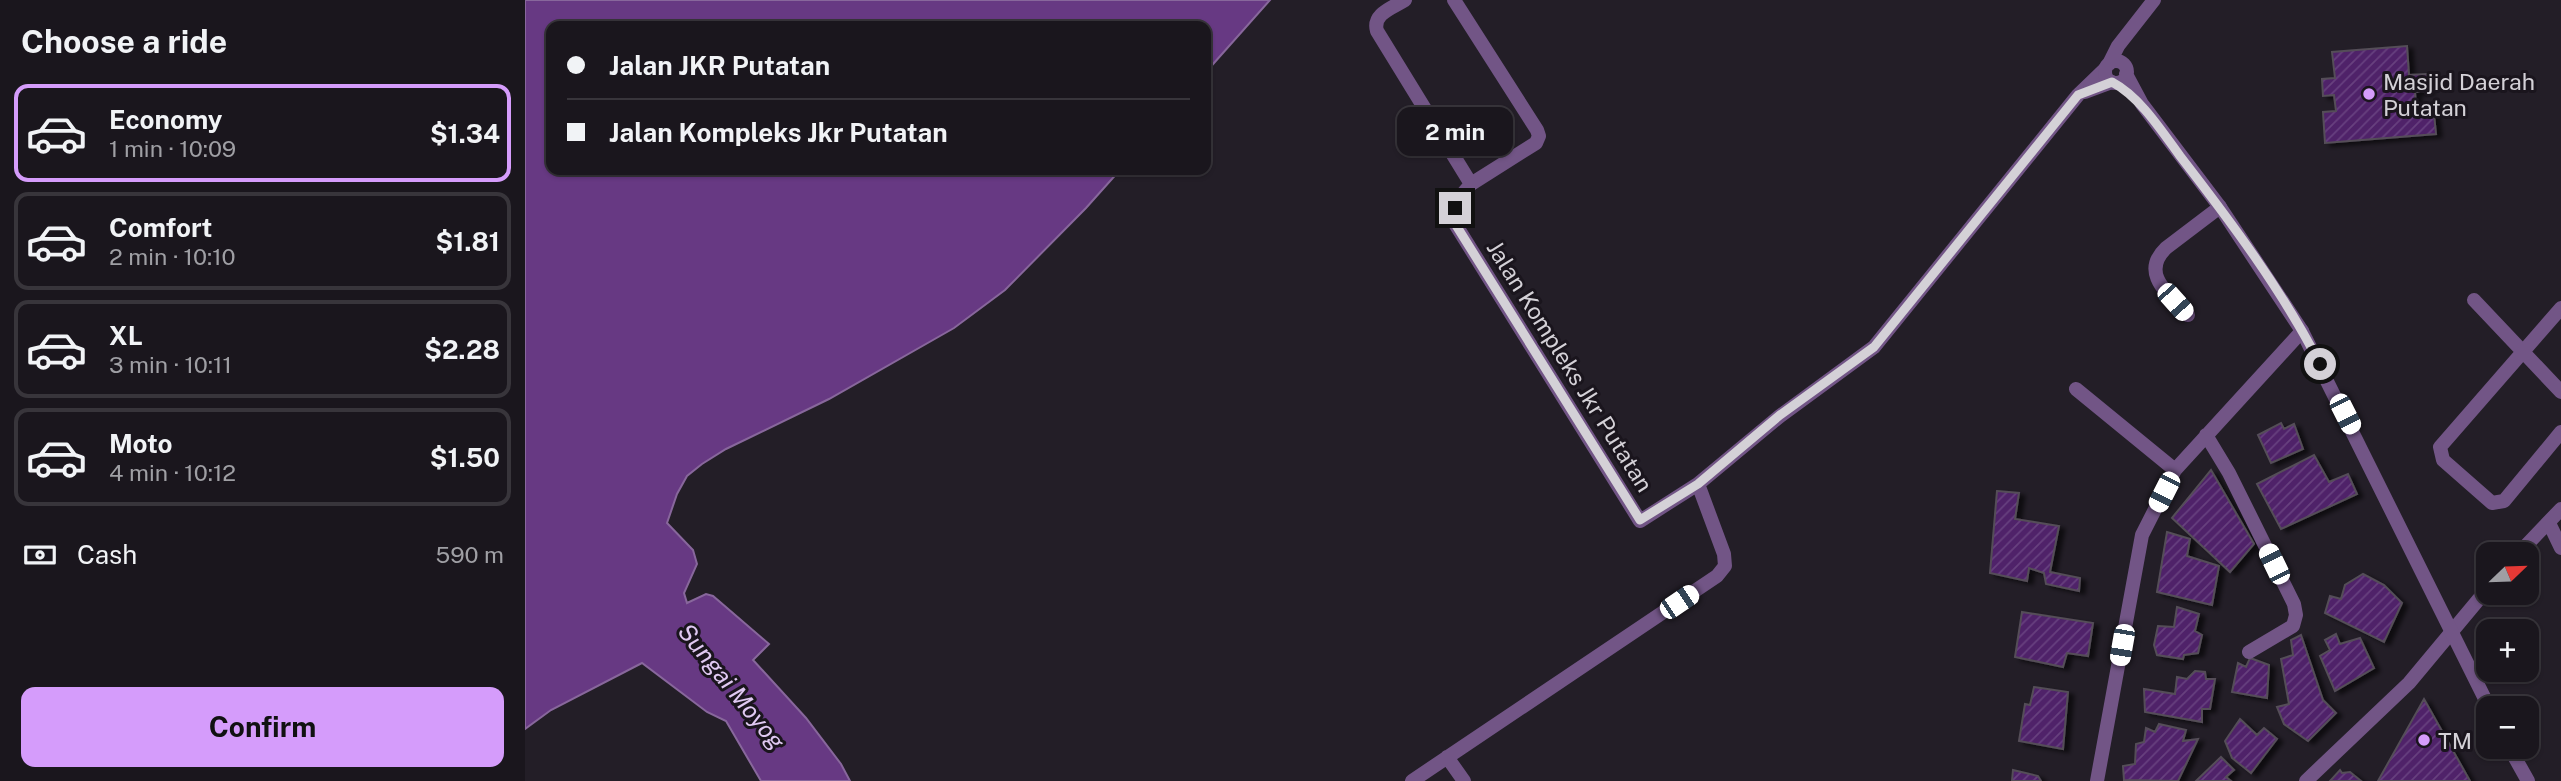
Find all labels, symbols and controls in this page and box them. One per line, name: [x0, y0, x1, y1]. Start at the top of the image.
text: Choose a ride: [21, 23, 227, 60]
text: Jalan JKR Putatan: [609, 50, 830, 81]
place label: Masjid Daerah Putatan: [2383, 68, 2535, 121]
marker: Masjid Daerah Putatan: [2361, 86, 2377, 102]
icon: car: [25, 102, 88, 165]
text: Economy: [109, 104, 222, 135]
callout: 2 min: [1397, 106, 1513, 156]
text: Jalan Kompleks Jkr Putatan: [609, 117, 948, 148]
text: $1.34: [430, 118, 500, 149]
text: 2 min: [1425, 118, 1485, 145]
text: 1 min · 10:09: [109, 135, 236, 162]
route end: [1439, 192, 1471, 224]
icon: car: [25, 210, 88, 273]
text: Comfort: [109, 212, 212, 243]
text: $1.81: [436, 226, 500, 257]
street label: Jalan Kompleks Jkr Putatan: [1481, 235, 1659, 497]
text: 2 min · 10:10: [109, 243, 236, 270]
car: [2154, 279, 2197, 325]
icon: car: [25, 318, 88, 381]
text: XL: [109, 320, 143, 351]
text: $2.28: [424, 334, 500, 365]
route start: [2304, 348, 2336, 380]
text: 3 min · 10:11: [109, 351, 232, 378]
car: [2327, 391, 2364, 437]
icon: car: [25, 426, 88, 489]
text: Moto: [109, 428, 172, 459]
text: $1.50: [430, 442, 500, 473]
text: 4 min · 10:12: [109, 459, 236, 486]
car: [2146, 469, 2183, 515]
icon: cash: [21, 536, 59, 574]
text: Cash: [77, 539, 137, 570]
text: 590 m: [435, 541, 504, 568]
car: [2256, 541, 2293, 587]
north arrow: [2476, 542, 2539, 606]
map controls: [2476, 542, 2539, 759]
car: [1656, 582, 1703, 622]
water label: Sungai Moyog: [673, 618, 792, 755]
button: +: [2476, 619, 2539, 682]
car: [2109, 622, 2136, 668]
button: Confirm: [21, 687, 504, 767]
button: −: [2476, 696, 2539, 759]
place label: TM: [2438, 727, 2472, 754]
marker: TM: [2416, 732, 2432, 748]

